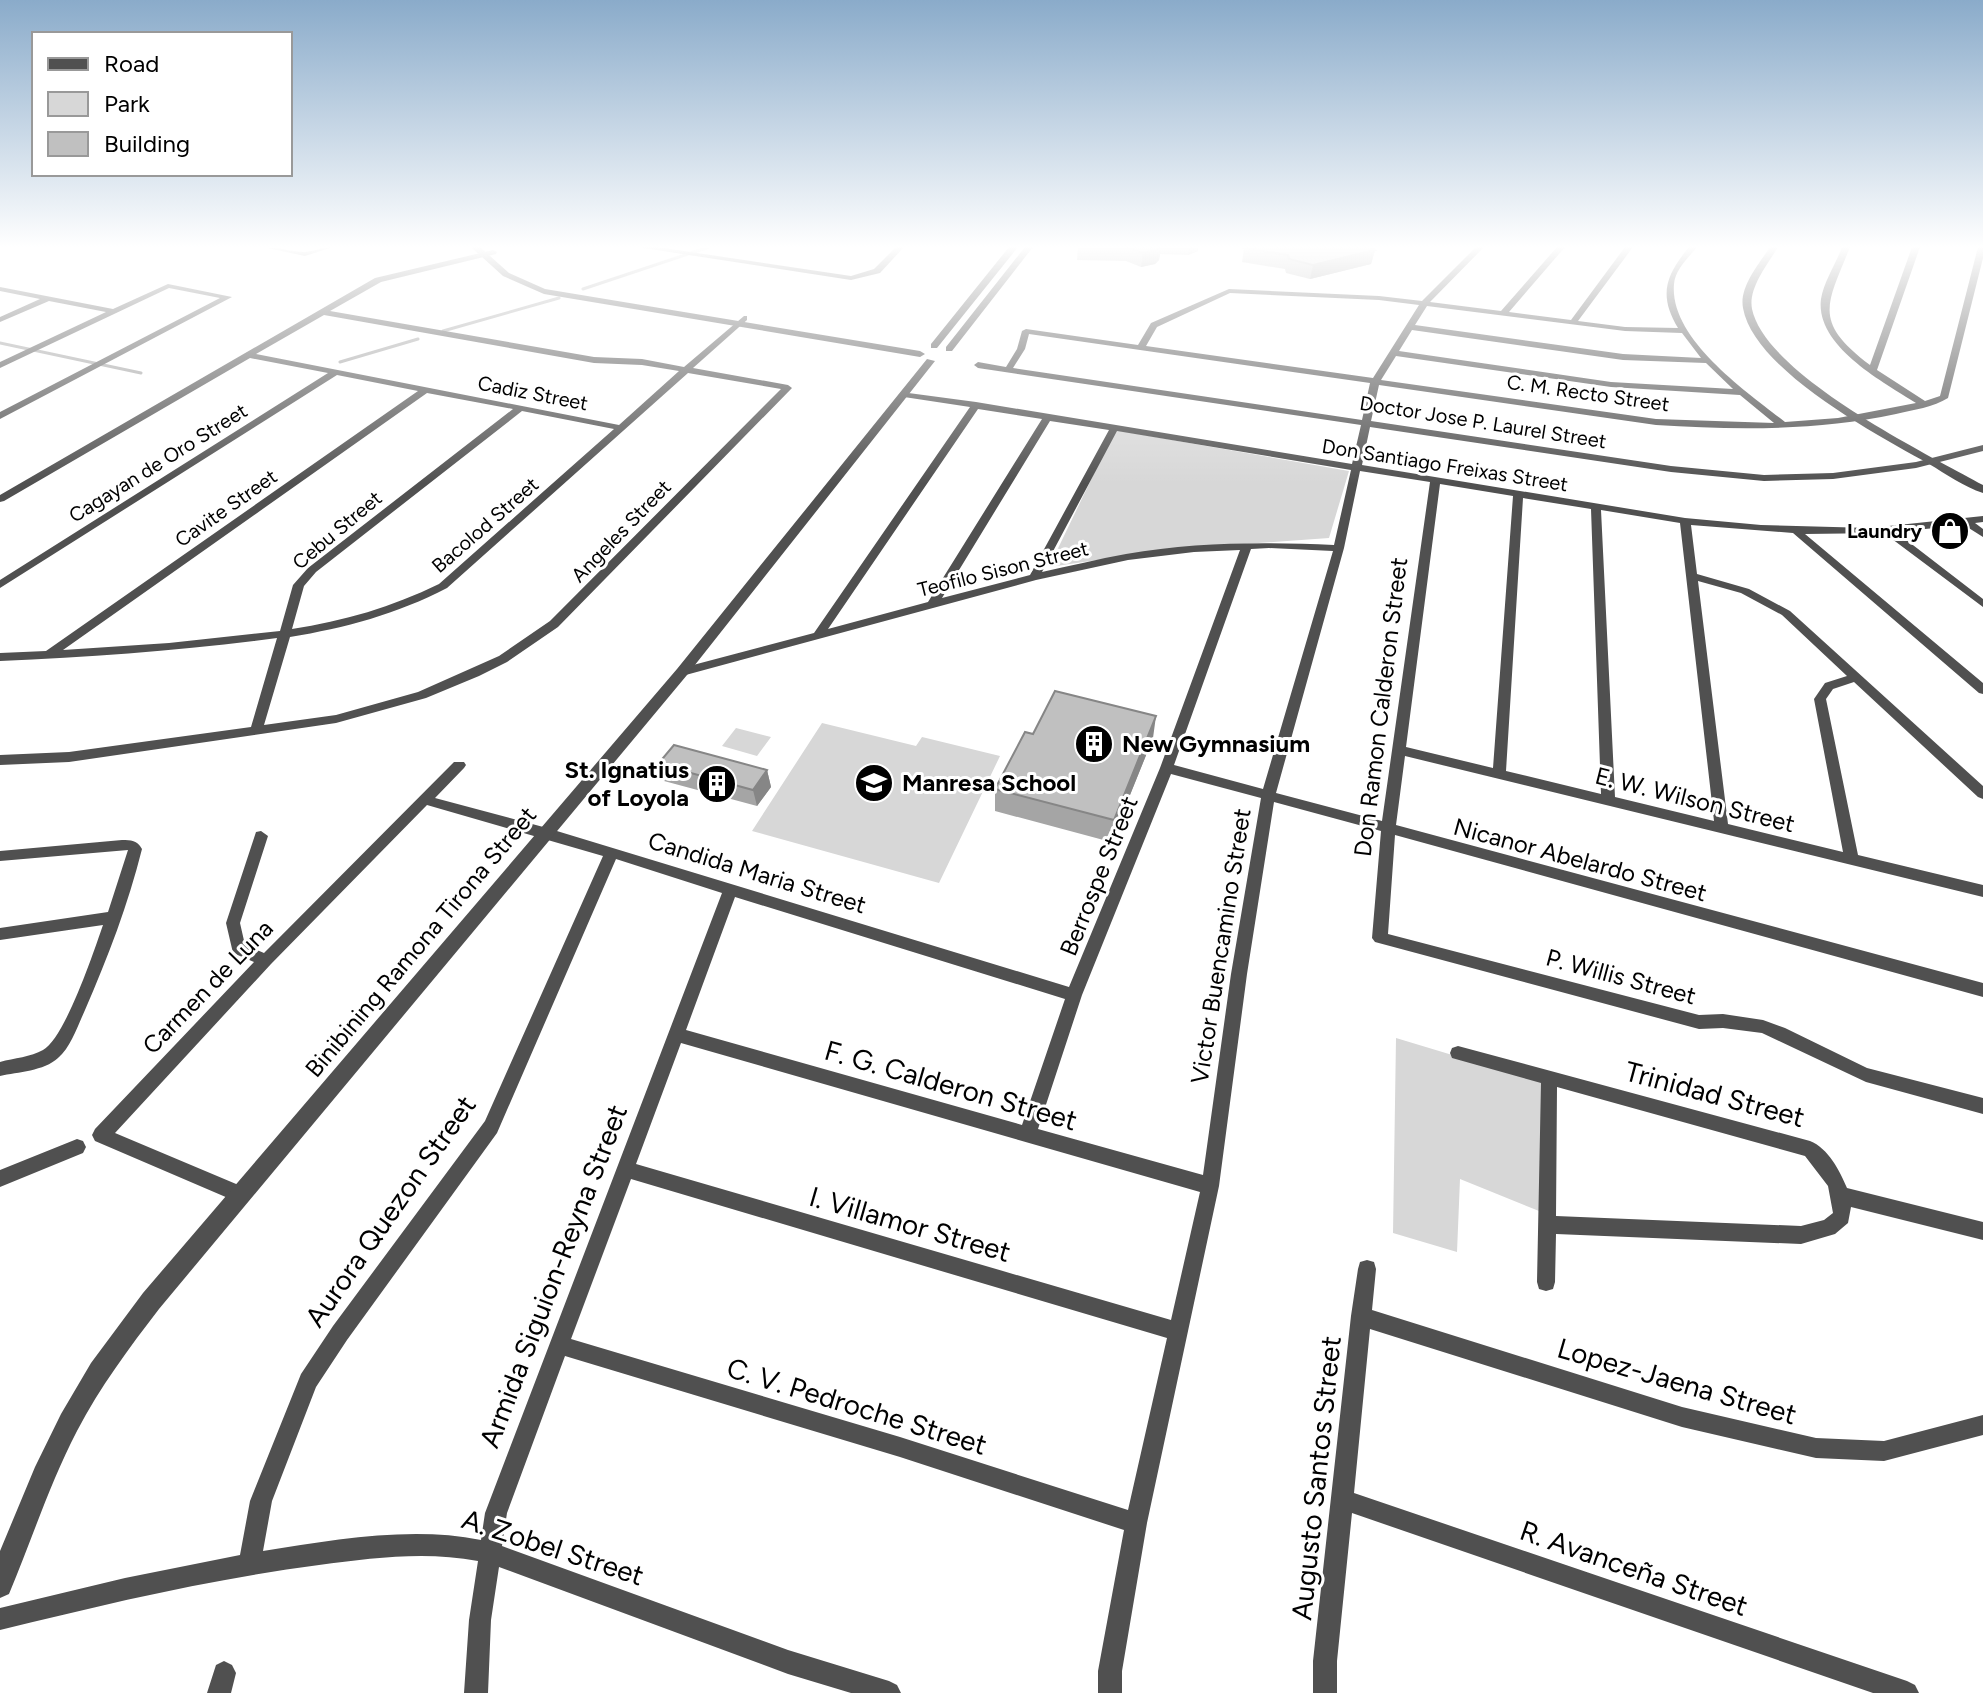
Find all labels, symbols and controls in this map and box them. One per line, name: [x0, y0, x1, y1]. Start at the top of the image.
legend: [32, 32, 292, 176]
text: Road: [104, 49, 159, 78]
text: Park: [104, 89, 150, 118]
text: Building: [104, 129, 190, 158]
street label: C. M. Recto Street: [1505, 370, 1671, 416]
street label: Cadiz Street: [476, 371, 590, 415]
street label: Doctor Jose P. Laurel Street: [1358, 391, 1608, 453]
street label: Cagayan de Oro Street: [65, 398, 251, 528]
street label: Don Santiago Freixas Street: [1320, 434, 1570, 496]
street label: Cavite Street: [170, 464, 282, 552]
street label: Bacolod Street: [427, 472, 543, 578]
street label: Angeles Street: [566, 475, 676, 587]
street label: Cebu Street: [287, 486, 387, 574]
shop icon: Laundry: [1929, 510, 1971, 552]
place label: Laundry: [1847, 519, 1922, 543]
street label: Teofilo Sison Street: [915, 536, 1091, 602]
street label: Don Ramon Calderon Street: [1348, 556, 1413, 858]
building icon: New Gymnasium: [1073, 723, 1115, 765]
place label: New Gymnasium: [1122, 729, 1310, 758]
place label: St. Ignatius of Loyola: [565, 755, 689, 812]
street label: E. W. Wilson Street: [1592, 761, 1798, 838]
school or university icon: Manresa School: [853, 762, 895, 804]
building icon: St. Ignatius of Loyola: [696, 763, 738, 805]
place label: Manresa School: [902, 768, 1076, 797]
street label: Berrospe Street: [1053, 792, 1144, 960]
street label: Binibining Ramona Tirona Street: [299, 801, 542, 1083]
street label: Victor Buencamino Street: [1184, 806, 1257, 1086]
street label: Nicanor Abelardo Street: [1450, 812, 1710, 907]
street label: Candida Maria Street: [645, 826, 870, 919]
street label: Carmen de Luna: [136, 914, 279, 1060]
street label: P. Willis Street: [1543, 943, 1699, 1010]
street label: F. G. Calderon Street: [821, 1033, 1081, 1137]
street label: Trinidad Street: [1621, 1054, 1809, 1134]
street label: Aurora Quezon Street: [297, 1089, 483, 1333]
street label: Armida Siguion-Reyna Street: [472, 1100, 634, 1452]
street label: I. Villamor Street: [805, 1179, 1015, 1269]
street label: Lopez-Jaena Street: [1553, 1331, 1801, 1431]
street label: Augusto Santos Street: [1284, 1334, 1348, 1622]
street label: C. V. Pedroche Street: [723, 1350, 991, 1462]
street label: A. Zobel Street: [458, 1502, 648, 1592]
street label: R. Avanceña Street: [1516, 1513, 1752, 1623]

